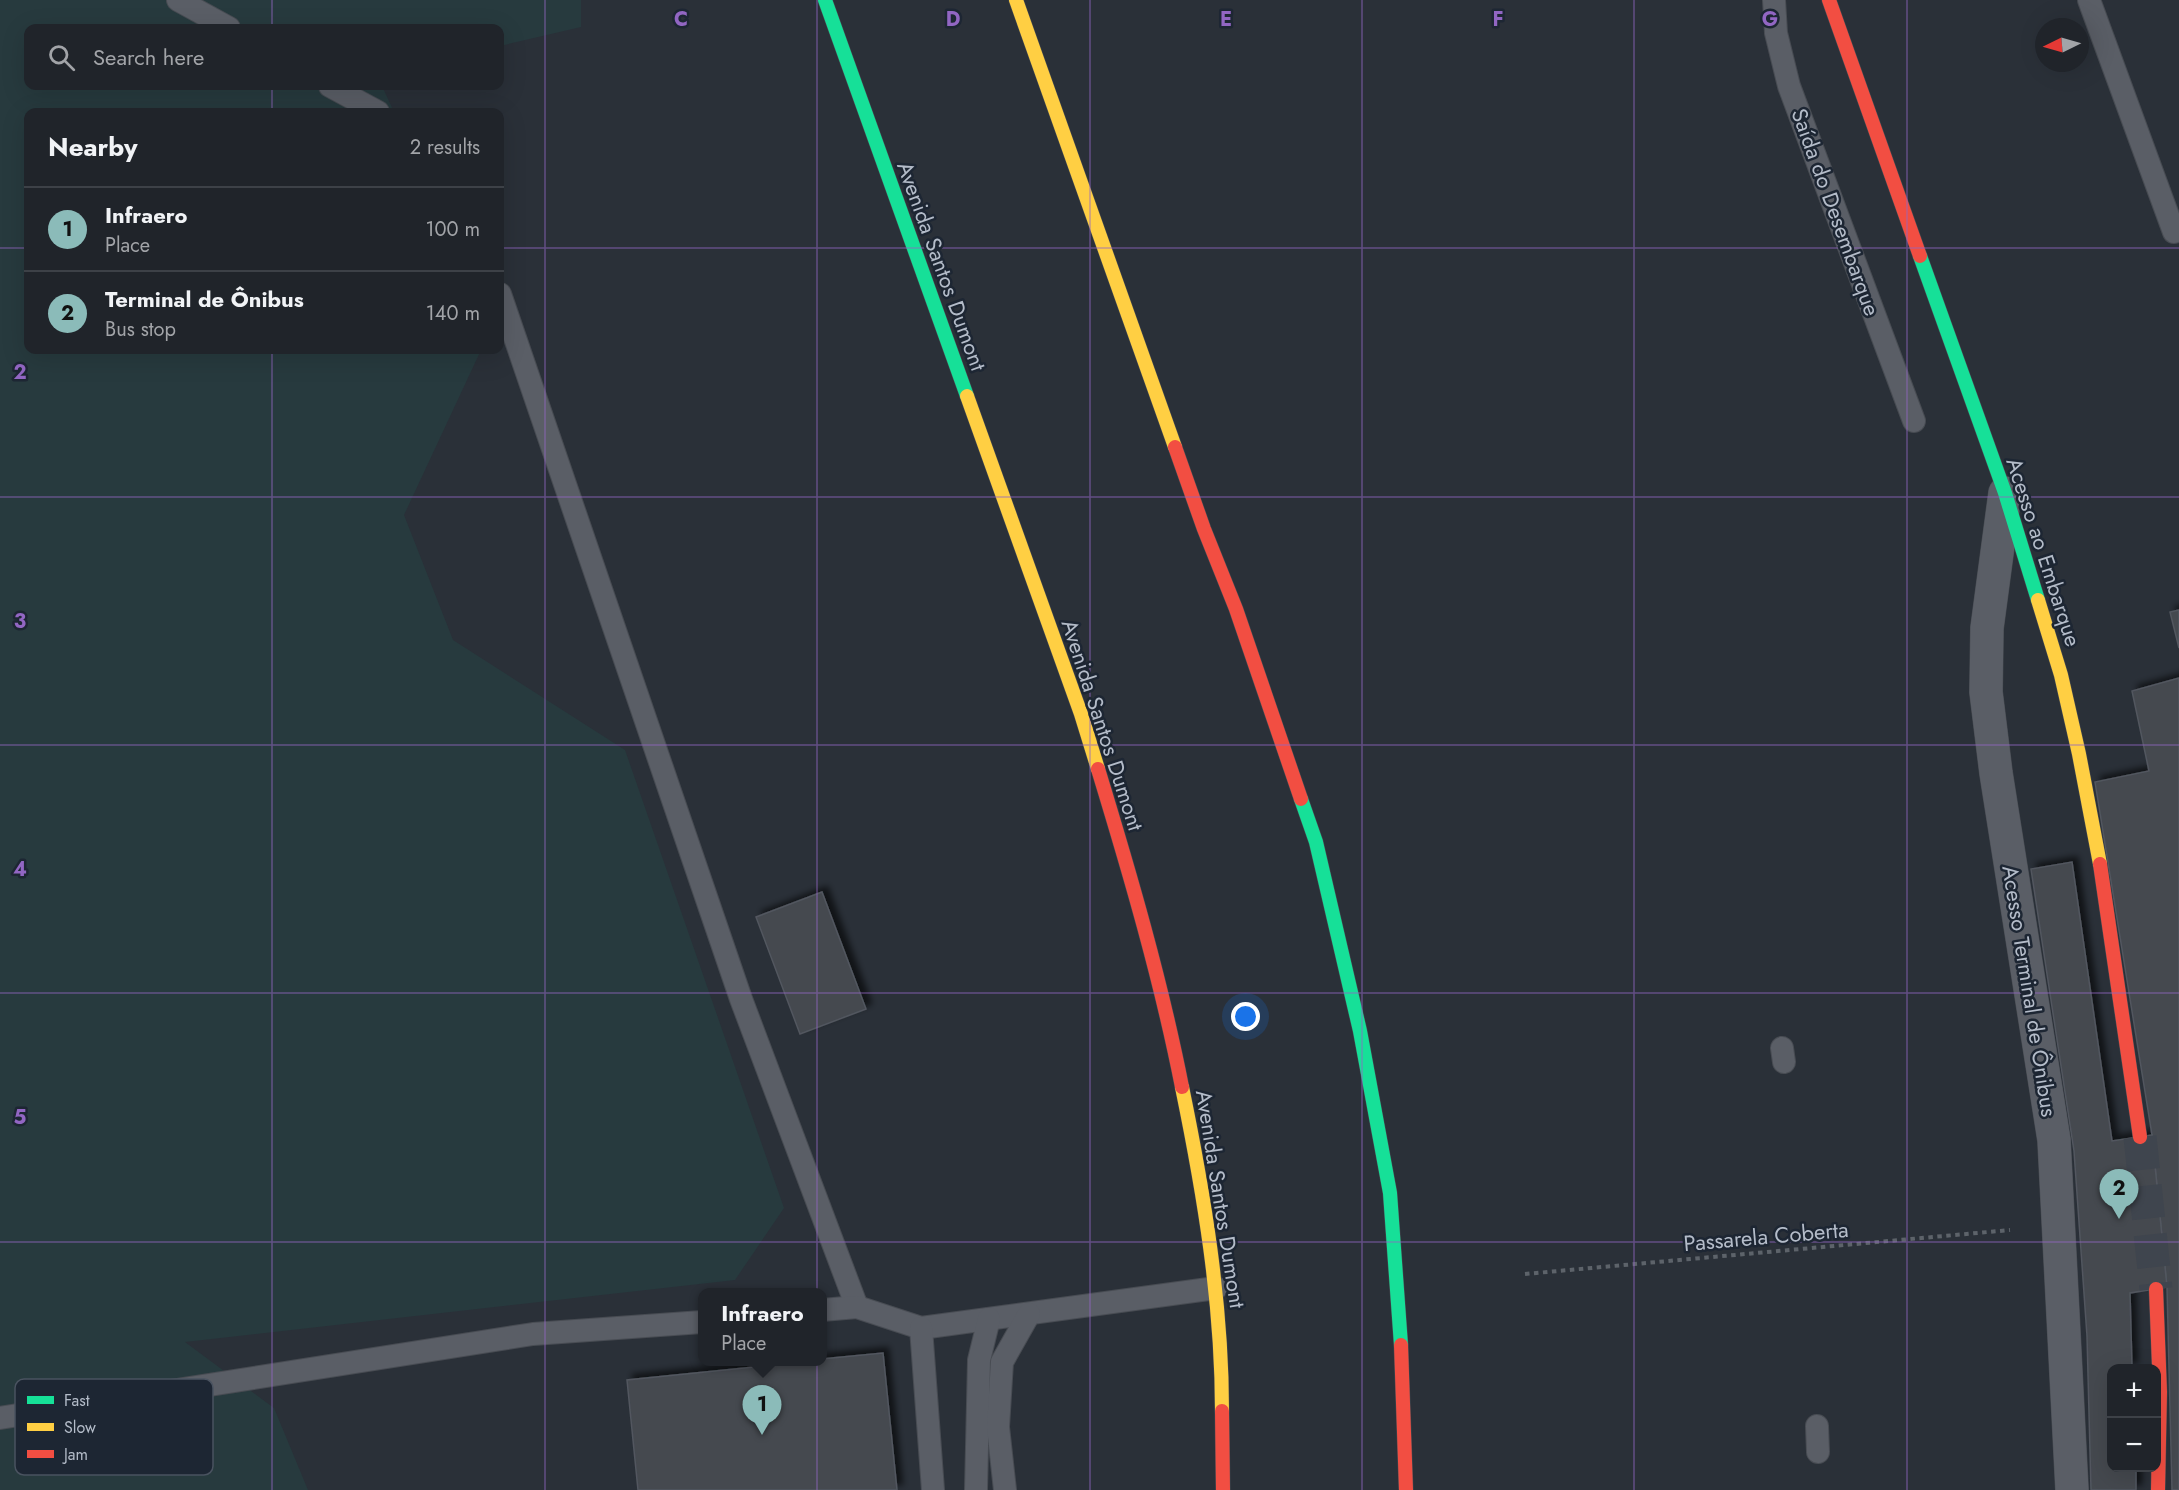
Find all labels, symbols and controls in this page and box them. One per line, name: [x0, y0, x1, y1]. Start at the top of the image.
text: C: [674, 5, 688, 34]
text: D: [946, 5, 960, 34]
text: E: [1220, 5, 1232, 34]
text: F: [1492, 5, 1504, 34]
text: G: [1762, 5, 1778, 34]
north arrow: [2035, 18, 2089, 72]
search box: [24, 24, 504, 90]
icon: search: [45, 41, 78, 74]
text: Search here: [93, 41, 204, 73]
street label: Saída do Desembarque: [1784, 104, 1888, 320]
text: Nearby: [48, 128, 137, 166]
text: 2 results: [410, 133, 480, 162]
street label: Avenida Santos Dumont: [889, 157, 995, 376]
text: Infraero: [105, 199, 187, 231]
text: 1: [62, 215, 73, 244]
text: 100 m: [425, 215, 480, 244]
text: Place: [105, 231, 150, 260]
text: Terminal de Ônibus: [105, 283, 304, 315]
text: 2: [61, 299, 74, 328]
text: 140 m: [426, 299, 480, 328]
text: Bus stop: [105, 315, 176, 344]
text: 2: [13, 358, 27, 387]
street label: Acesso ao Embarque: [1998, 453, 2090, 651]
text: 3: [14, 607, 26, 636]
street label: Avenida Santos Dumont: [1054, 615, 1153, 836]
text: 4: [13, 855, 27, 884]
street label: Acesso Terminal de Ônibus: [1994, 863, 2066, 1119]
your location: [1231, 1002, 1260, 1031]
street label: Avenida Santos Dumont: [1188, 1088, 1254, 1311]
text: 5: [14, 1103, 27, 1132]
pin: 2: [2100, 1170, 2138, 1219]
street label: Passarela Coberta: [1682, 1213, 1850, 1259]
popup: [698, 1288, 827, 1366]
text: Infraero: [721, 1297, 804, 1329]
text: Place: [721, 1329, 766, 1358]
map controls: [2107, 1364, 2161, 1472]
button: +: [2107, 1364, 2161, 1418]
legend: [15, 1379, 213, 1475]
pin: 1: [742, 1386, 782, 1435]
text: Fast: [64, 1389, 90, 1412]
text: Slow: [64, 1416, 96, 1439]
button: −: [2107, 1418, 2161, 1472]
text: Jam: [62, 1443, 88, 1466]

